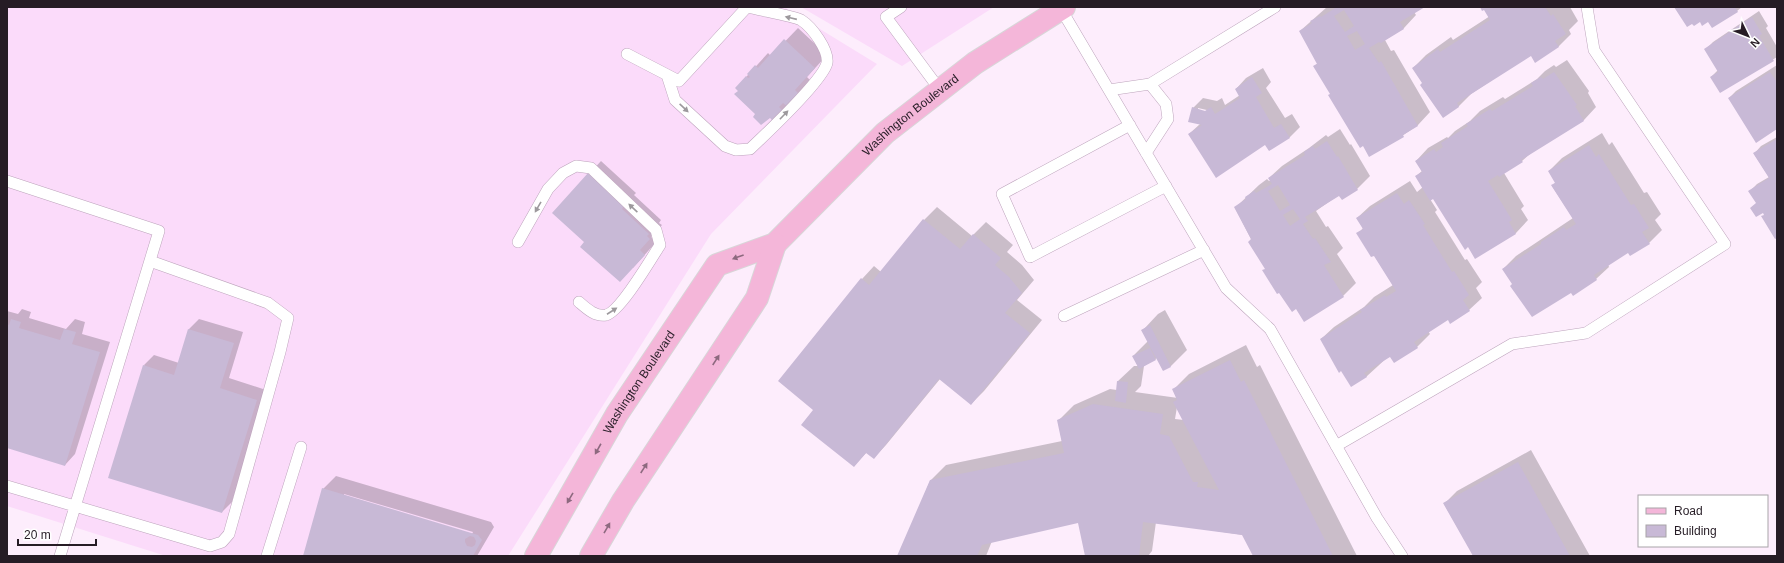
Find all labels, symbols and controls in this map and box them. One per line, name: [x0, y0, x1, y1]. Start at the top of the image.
one-way arrow: [785, 14, 798, 20]
north arrow: [1728, 16, 1768, 56]
text: N: [1748, 36, 1762, 50]
street label: Washington Boulevard: [860, 71, 961, 159]
one-way arrow: [679, 104, 689, 113]
one-way arrow: [779, 110, 789, 120]
one-way arrow: [534, 201, 541, 213]
one-way arrow: [628, 203, 638, 212]
one-way arrow: [732, 255, 744, 261]
one-way arrow: [607, 307, 617, 315]
street label: Washington Boulevard: [600, 328, 678, 436]
one-way arrow: [712, 354, 720, 365]
one-way arrow: [594, 443, 601, 455]
one-way arrow: [640, 463, 648, 473]
one-way arrow: [567, 492, 574, 504]
legend: [1638, 495, 1768, 547]
text: Road: [1674, 504, 1703, 518]
scale bar: [18, 521, 96, 547]
one-way arrow: [604, 522, 611, 534]
text: Building: [1674, 524, 1717, 538]
text: 20 m: [24, 528, 51, 542]

